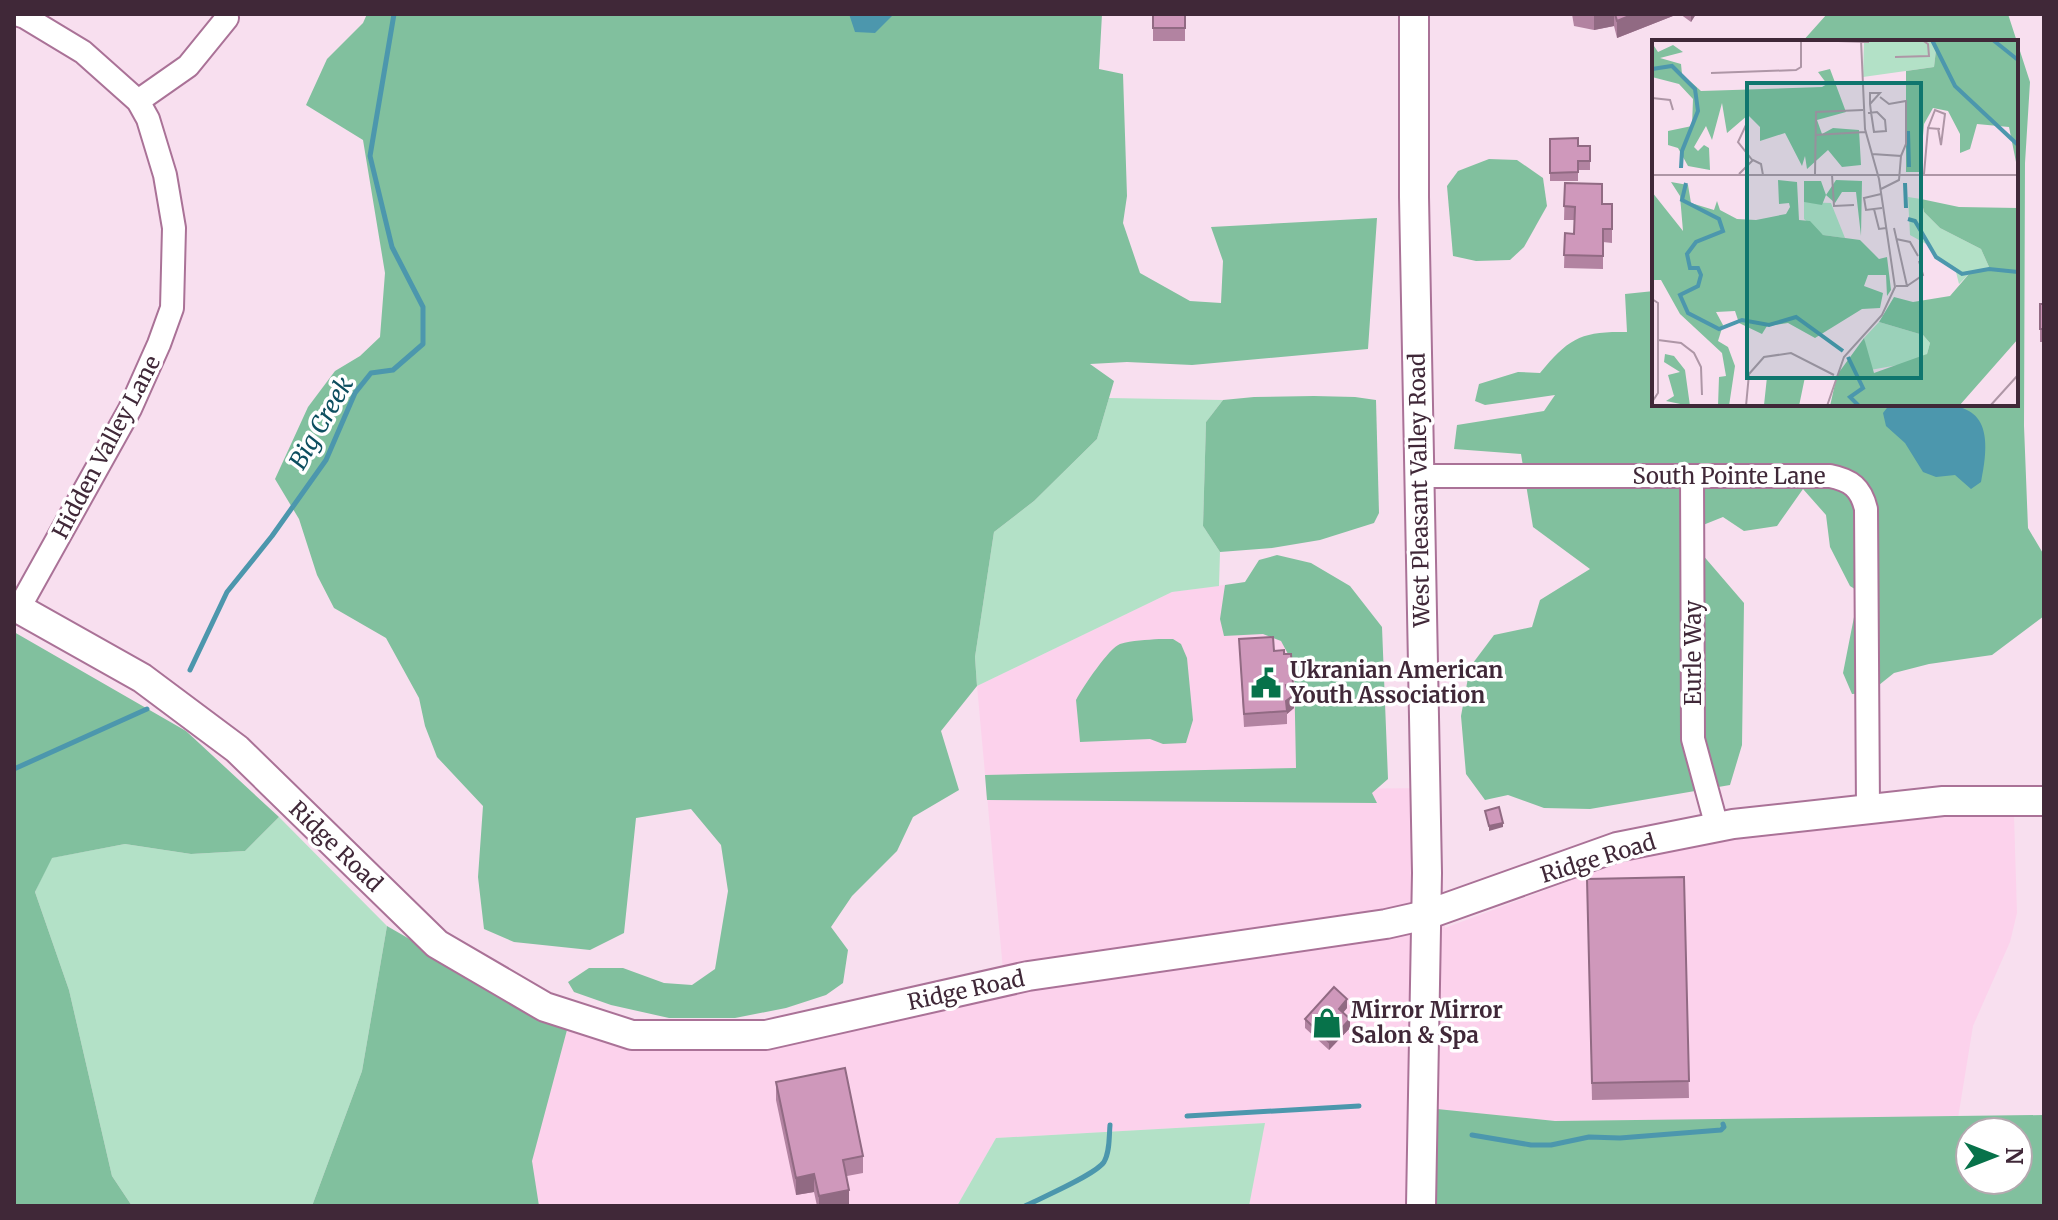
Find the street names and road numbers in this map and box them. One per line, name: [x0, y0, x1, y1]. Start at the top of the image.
street label: Hidden Valley Lane: [46, 351, 166, 543]
street label: West Pleasant Valley Road: [1403, 353, 1435, 628]
street label: South Pointe Lane: [1633, 462, 1825, 490]
street label: Eurle Way: [1679, 600, 1707, 706]
street label: Ridge Road: [284, 795, 388, 897]
street label: Ridge Road: [1537, 827, 1659, 889]
street label: Ridge Road: [905, 964, 1027, 1016]

